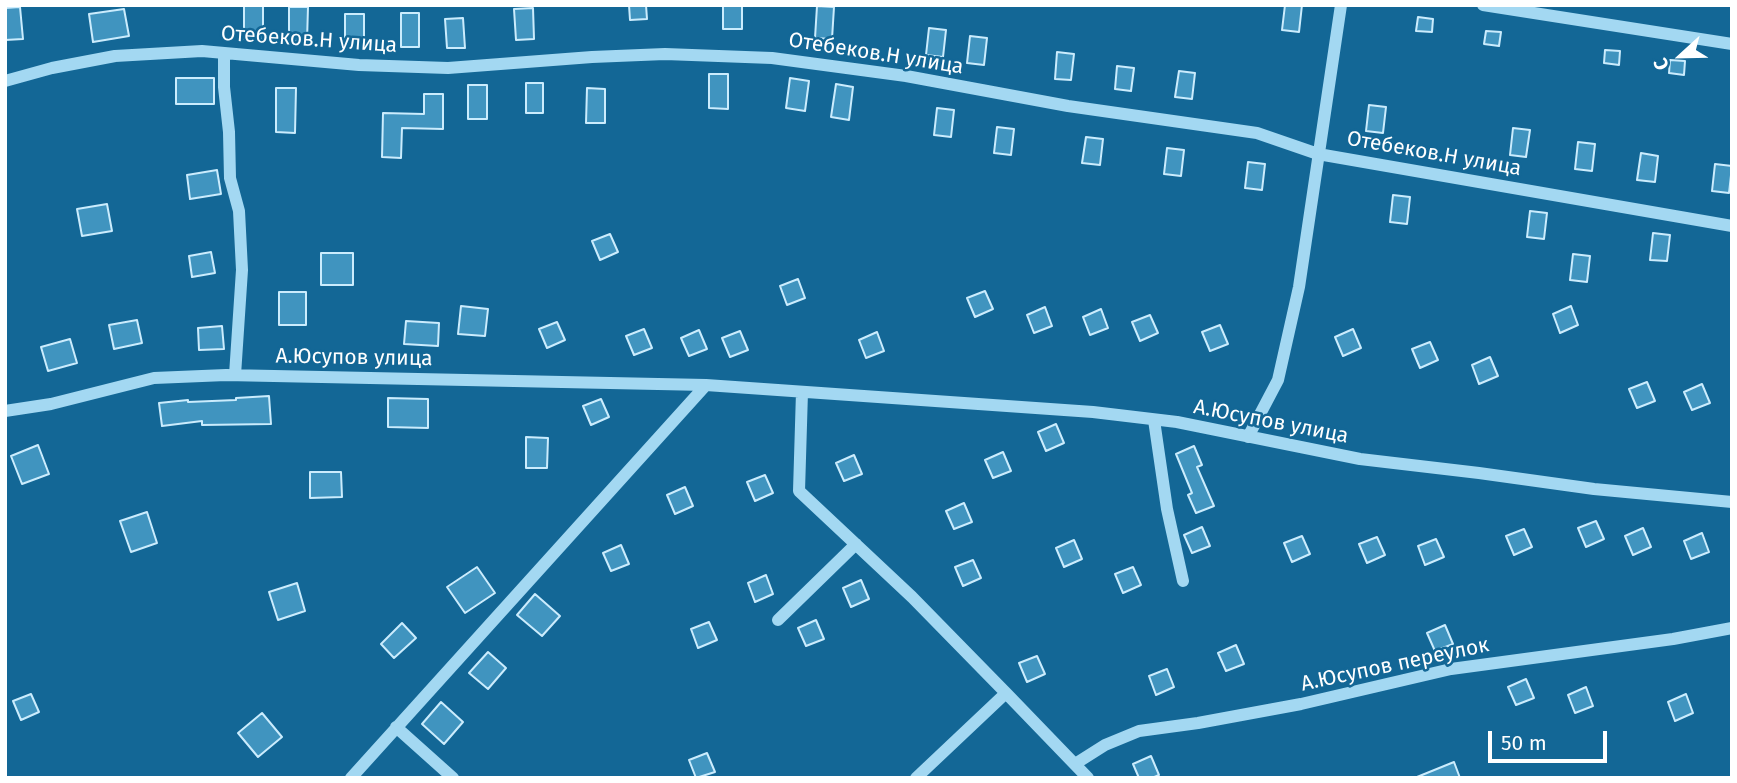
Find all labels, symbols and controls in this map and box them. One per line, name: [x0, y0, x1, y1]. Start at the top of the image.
street label: Отебеков.Н улица: [220, 21, 398, 59]
north arrow: [1646, 21, 1716, 91]
street label: Отебеков.Н улица: [787, 28, 965, 80]
text: С: [1648, 55, 1674, 73]
street label: Отебеков.Н улица: [1345, 126, 1523, 182]
street label: А.Юсупов улица: [275, 344, 433, 372]
street label: А.Юсупов улица: [1192, 395, 1350, 449]
street label: А.Юсупов переулок: [1299, 633, 1491, 697]
scale bar: [1492, 716, 1611, 760]
text: 50 m: [1501, 730, 1547, 756]

